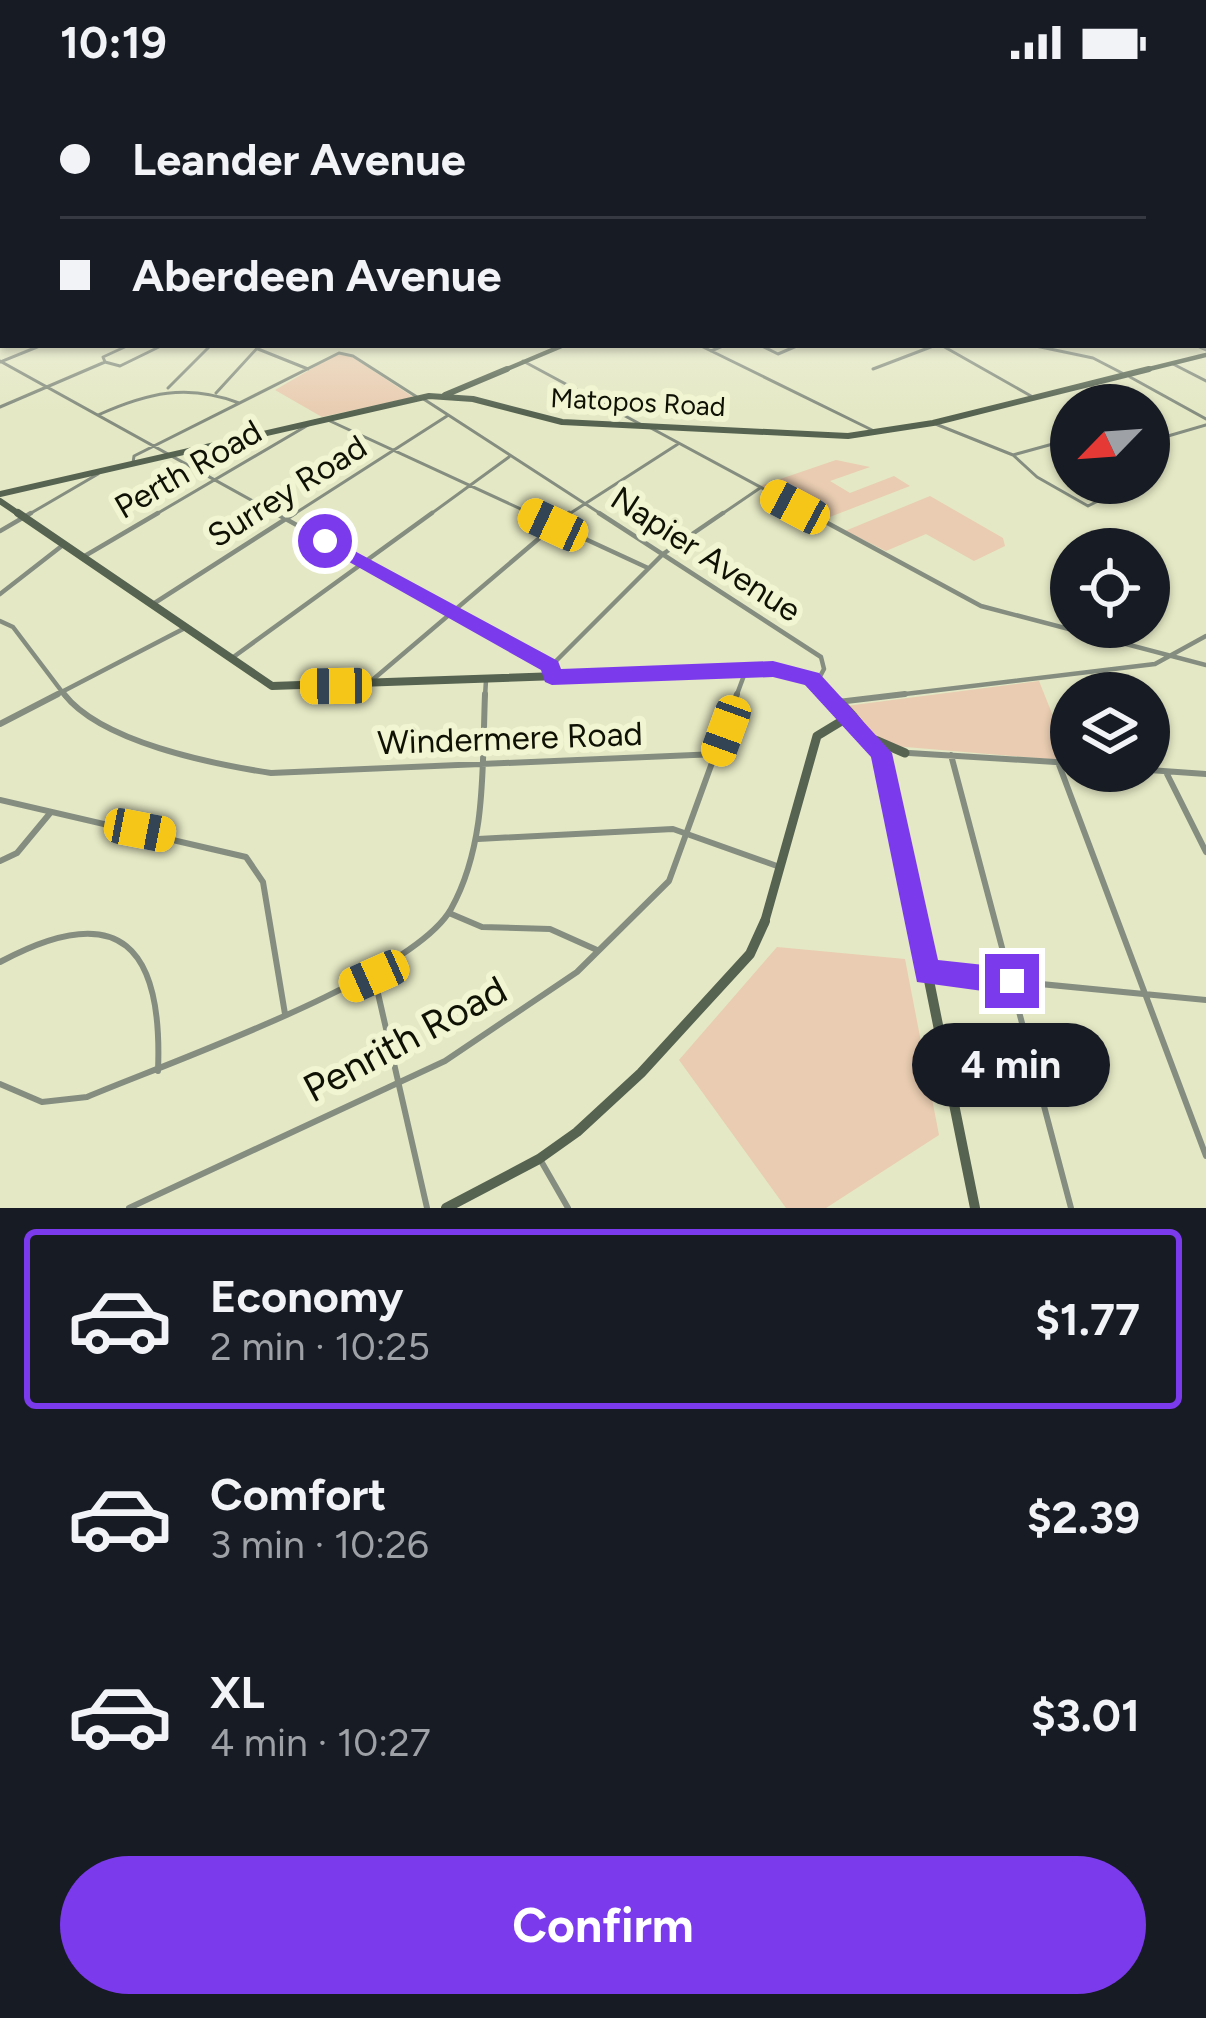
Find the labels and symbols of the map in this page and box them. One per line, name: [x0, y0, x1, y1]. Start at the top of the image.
street label: Matopos Road: [550, 381, 726, 423]
north arrow: [1050, 384, 1170, 504]
street label: Perth Road: [108, 411, 268, 527]
street label: Surrey Road: [200, 427, 374, 555]
car: [755, 474, 835, 540]
street label: Napier Avenue: [604, 478, 808, 630]
car: [513, 493, 593, 557]
route start: [298, 514, 352, 568]
car: [300, 667, 372, 705]
car: [697, 691, 755, 771]
street label: Windermere Road: [377, 714, 643, 762]
car: [101, 805, 179, 855]
car: [334, 945, 414, 1007]
route end: [985, 954, 1039, 1008]
street label: Penrith Road: [295, 966, 515, 1112]
callout: 4 min: [913, 1023, 1111, 1107]

